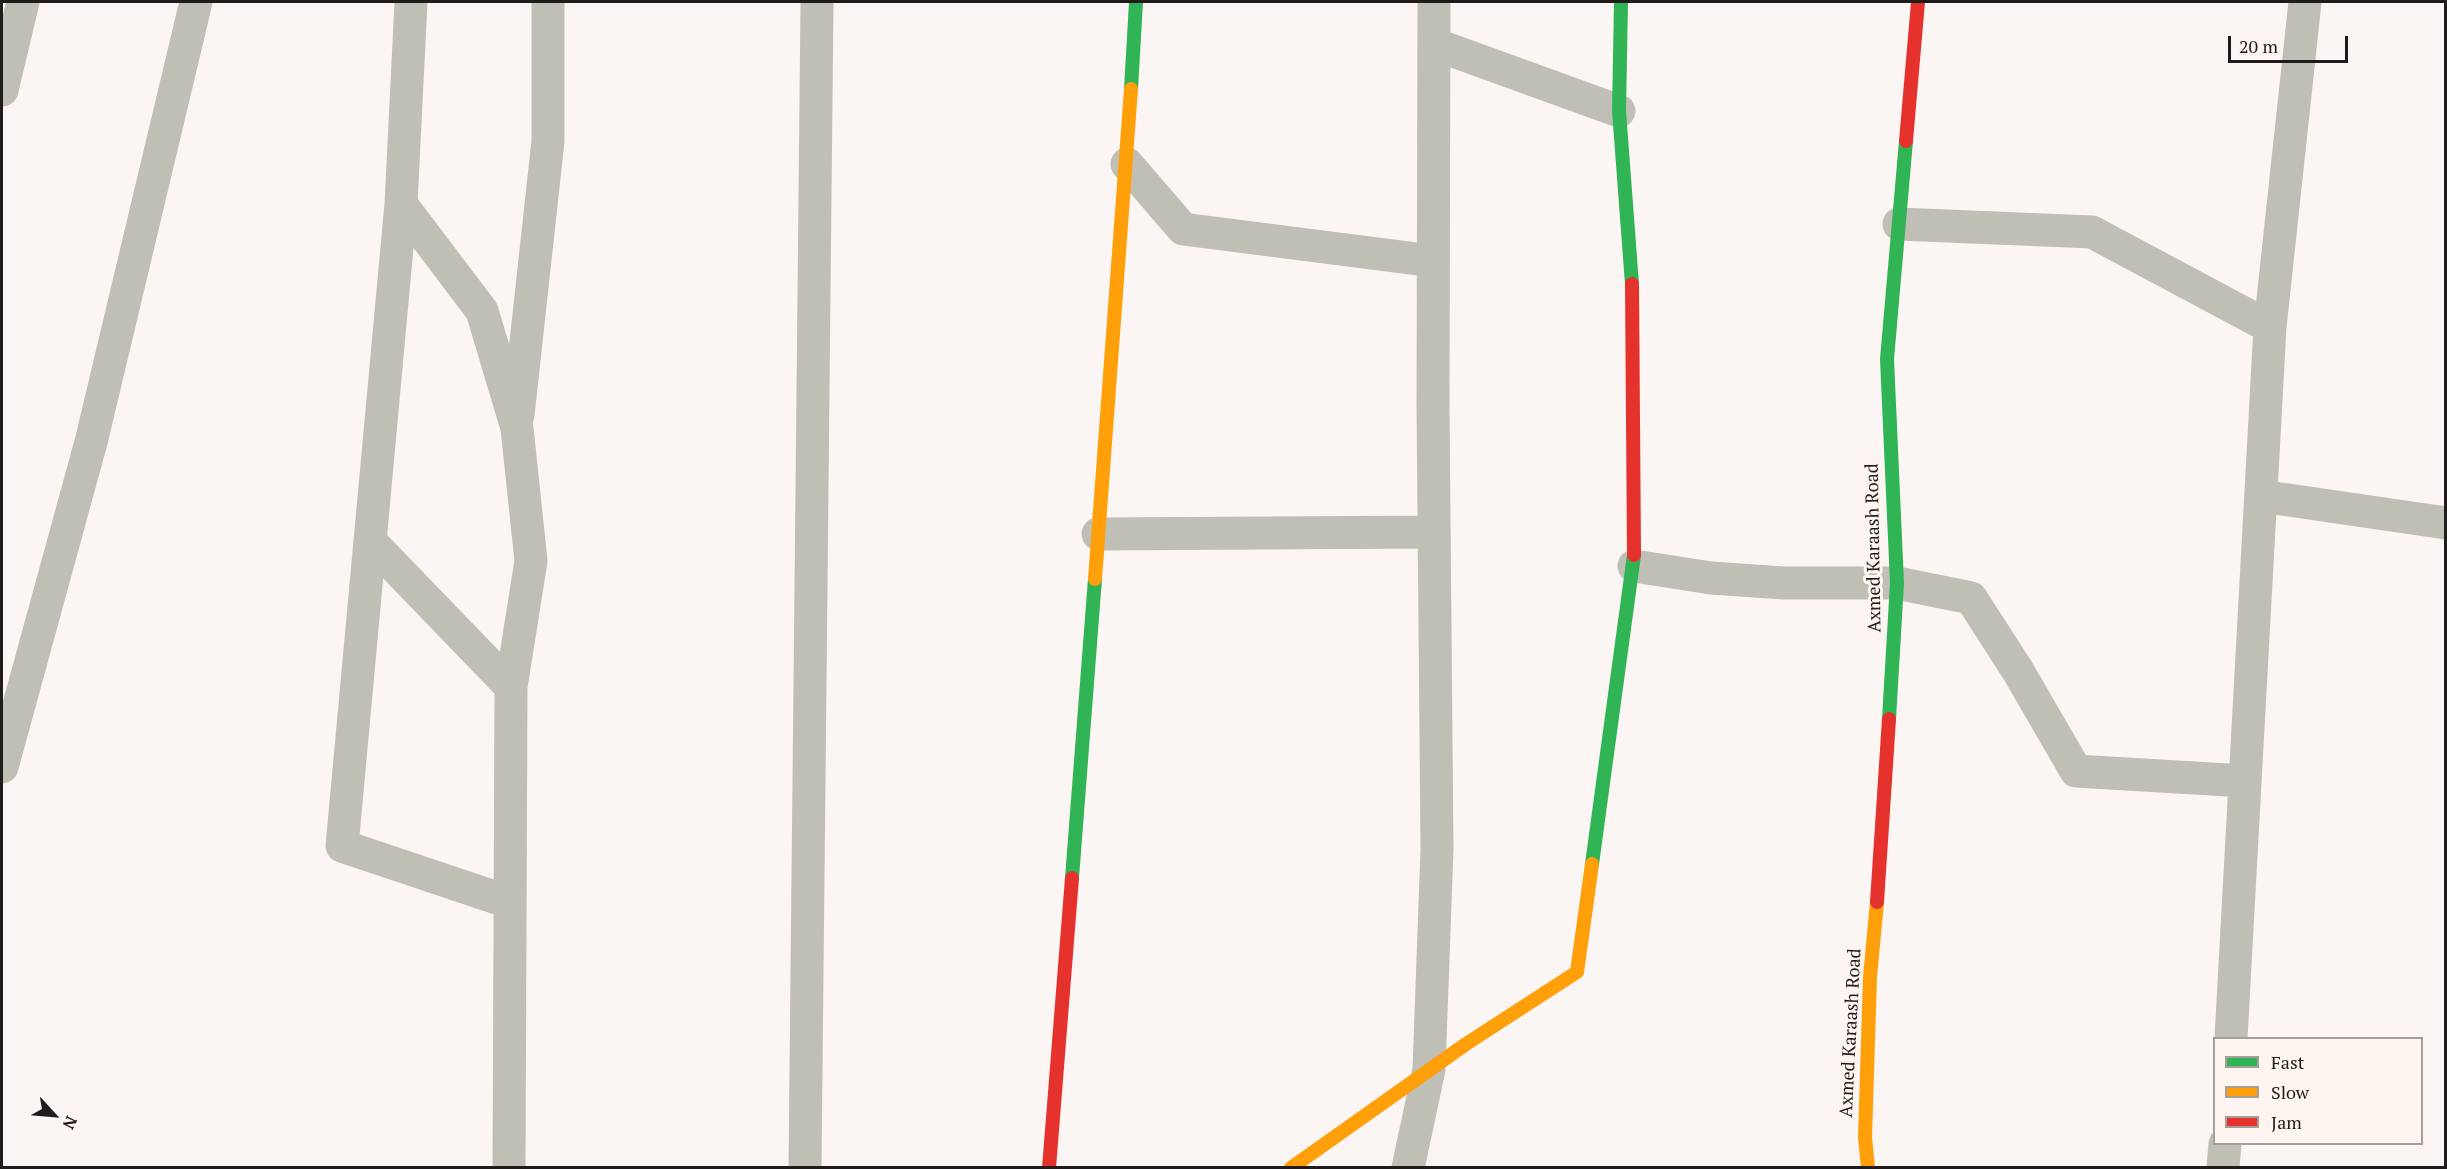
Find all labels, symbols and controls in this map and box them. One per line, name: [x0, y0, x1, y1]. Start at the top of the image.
scale bar: [2231, 24, 2351, 62]
text: 20 m: [2239, 34, 2278, 58]
street label: Axmed Karaash Road: [1862, 463, 1886, 633]
street label: Axmed Karaash Road: [1836, 948, 1866, 1118]
legend: [2213, 1037, 2423, 1145]
text: Fast: [2271, 1050, 2304, 1074]
text: Slow: [2271, 1080, 2309, 1104]
north arrow: [24, 1085, 84, 1145]
text: Jam: [2271, 1110, 2302, 1134]
text: N: [58, 1113, 83, 1133]

